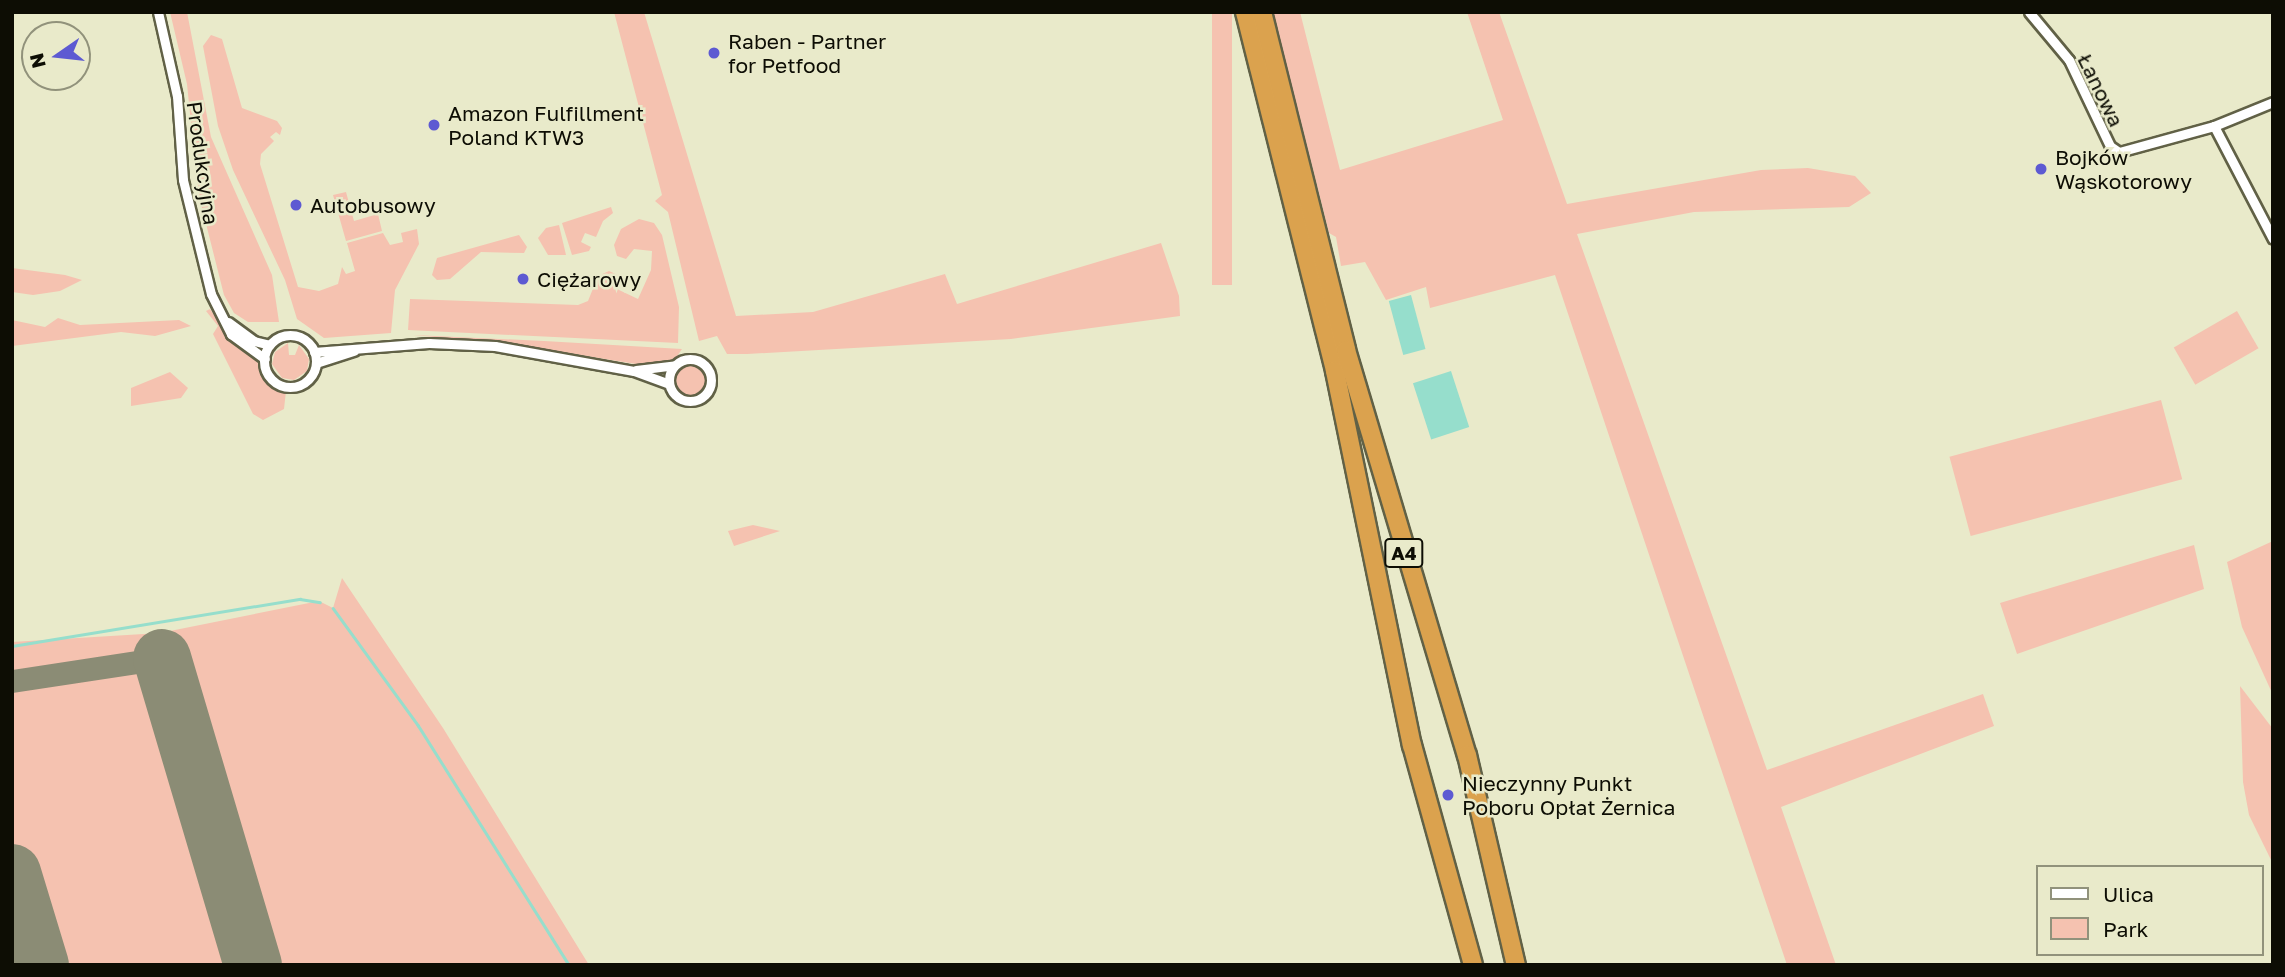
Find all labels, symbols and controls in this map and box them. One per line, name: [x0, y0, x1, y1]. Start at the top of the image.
north arrow: [21, 21, 91, 91]
place label: Raben - Partner for Petfood: [728, 28, 886, 78]
marker: Raben - Partner for Petfood: [706, 45, 722, 61]
street label: Łanowa: [2073, 49, 2129, 131]
text: N: [24, 51, 50, 71]
street label: Produkcyjna: [182, 100, 224, 226]
place label: Amazon Fulfillment Poland KTW3: [448, 100, 644, 150]
marker: Amazon Fulfillment Poland KTW3: [426, 117, 442, 133]
place label: Bojków Wąskotorowy: [2055, 144, 2192, 194]
marker: Bojków Wąskotorowy: [2033, 161, 2049, 177]
place label: Autobusowy: [310, 192, 436, 218]
marker: Autobusowy: [288, 197, 304, 213]
place label: Ciężarowy: [537, 266, 641, 292]
marker: Ciężarowy: [515, 271, 531, 287]
road number: A4: [1383, 538, 1425, 568]
place label: Nieczynny Punkt Poboru Opłat Żernica: [1462, 770, 1675, 820]
marker: Nieczynny Punkt Poboru Opłat Żernica: [1440, 787, 1456, 803]
legend: [2036, 865, 2264, 956]
text: Ulica: [2103, 881, 2154, 907]
text: Park: [2103, 916, 2148, 942]

